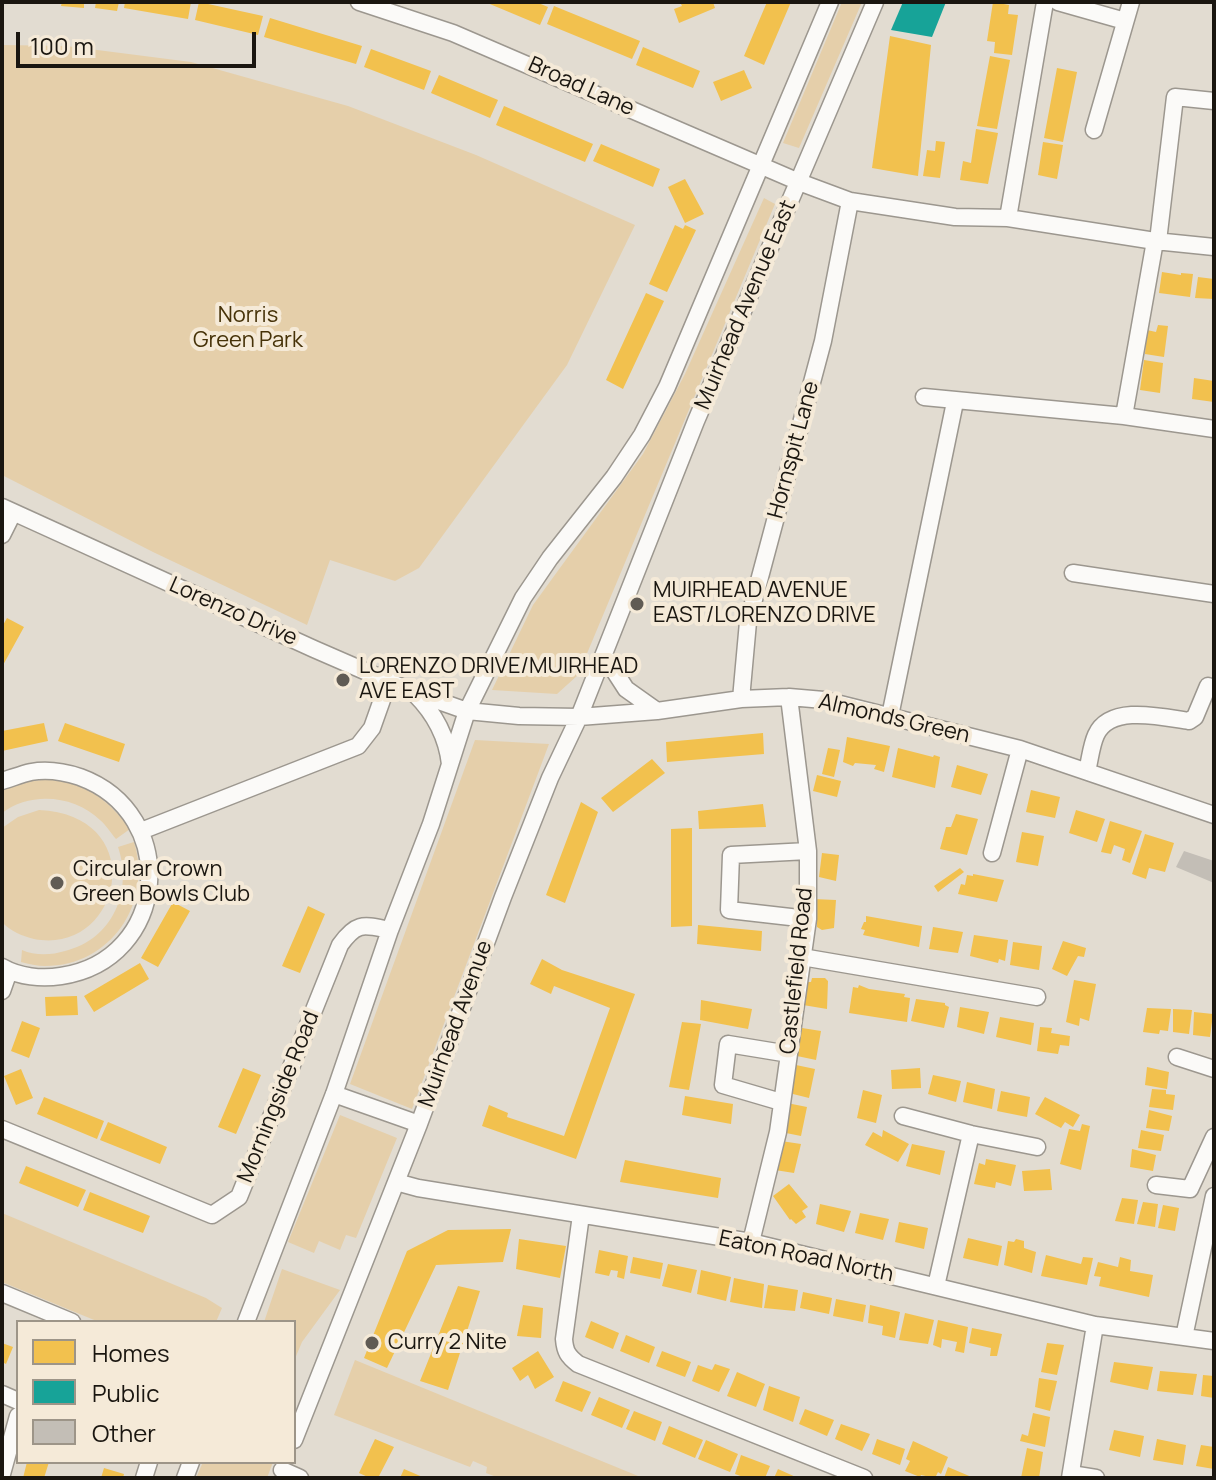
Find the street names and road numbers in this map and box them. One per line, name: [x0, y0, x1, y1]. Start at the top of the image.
street label: Broad Lane: [524, 52, 638, 122]
street label: Muirhead Avenue East: [690, 196, 802, 414]
street label: Hornspit Lane: [763, 378, 825, 522]
street label: Lorenzo Drive: [165, 572, 301, 652]
street label: Almonds Green: [816, 689, 972, 749]
street label: Castlefield Road: [775, 887, 819, 1055]
street label: Muirhead Avenue: [414, 937, 498, 1111]
street label: Morningside Road: [233, 1007, 325, 1187]
street label: Eaton Road North: [716, 1226, 896, 1288]

